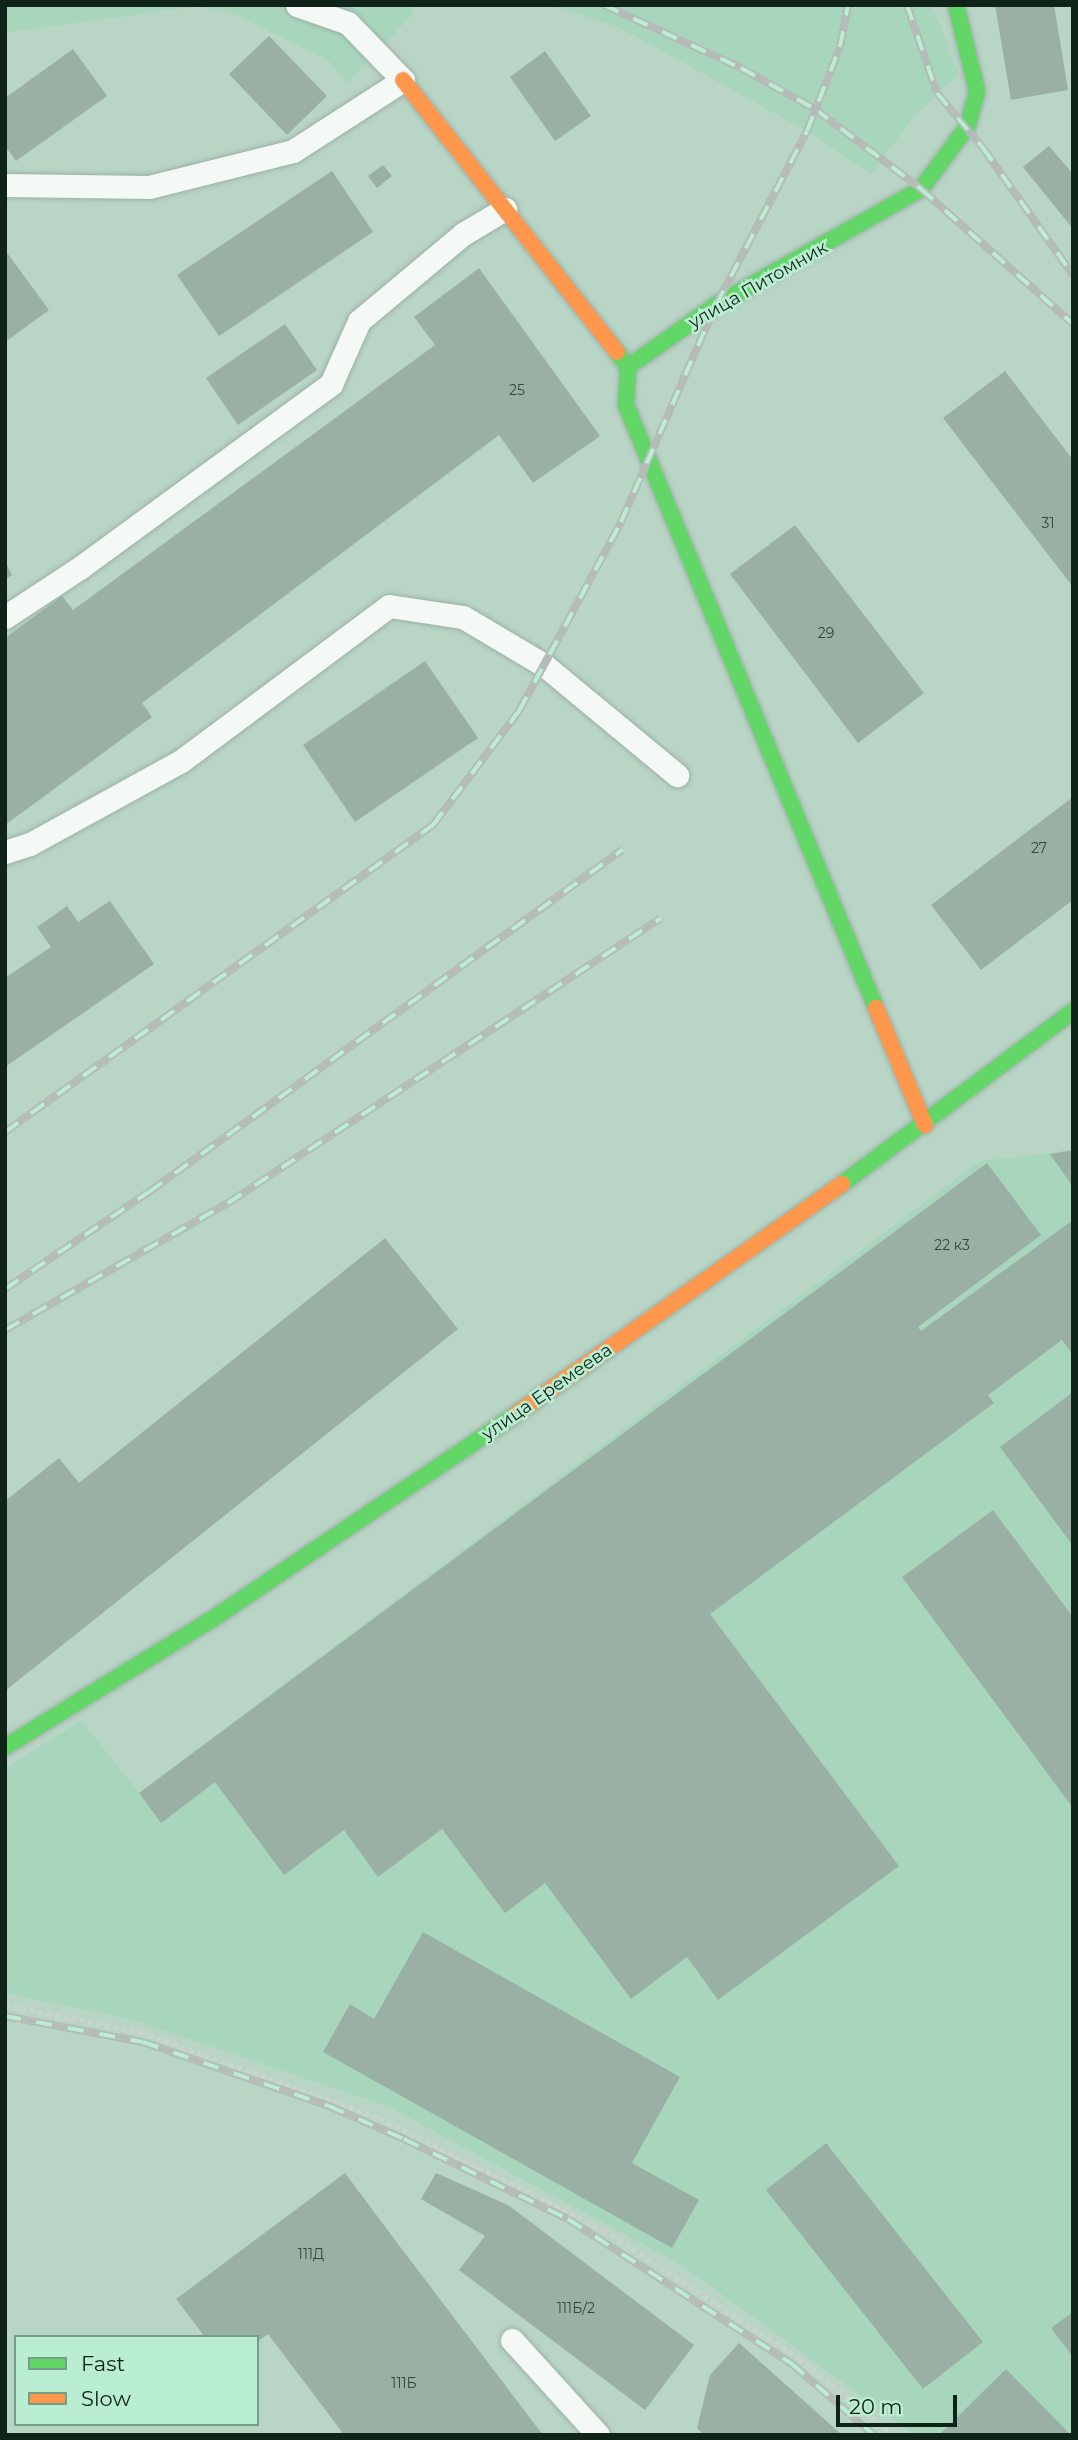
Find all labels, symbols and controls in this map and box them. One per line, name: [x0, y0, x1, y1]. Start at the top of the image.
street label: улица Питомник: [685, 236, 831, 334]
house number: 25: [509, 382, 525, 398]
house number: 31: [1042, 515, 1054, 531]
house number: 29: [818, 625, 834, 641]
house number: 27: [1031, 840, 1047, 856]
house number: 22 к3: [934, 1237, 970, 1253]
street label: улица Еремеева: [478, 1339, 616, 1445]
house number: 111Д: [298, 2246, 324, 2262]
house number: 111Б/2: [557, 2300, 595, 2316]
legend: [14, 2335, 259, 2426]
text: Fast: [81, 2351, 125, 2376]
house number: 111Б: [391, 2375, 417, 2391]
scale bar: [840, 2380, 961, 2424]
text: Slow: [81, 2386, 131, 2411]
text: 20 m: [849, 2394, 903, 2419]

